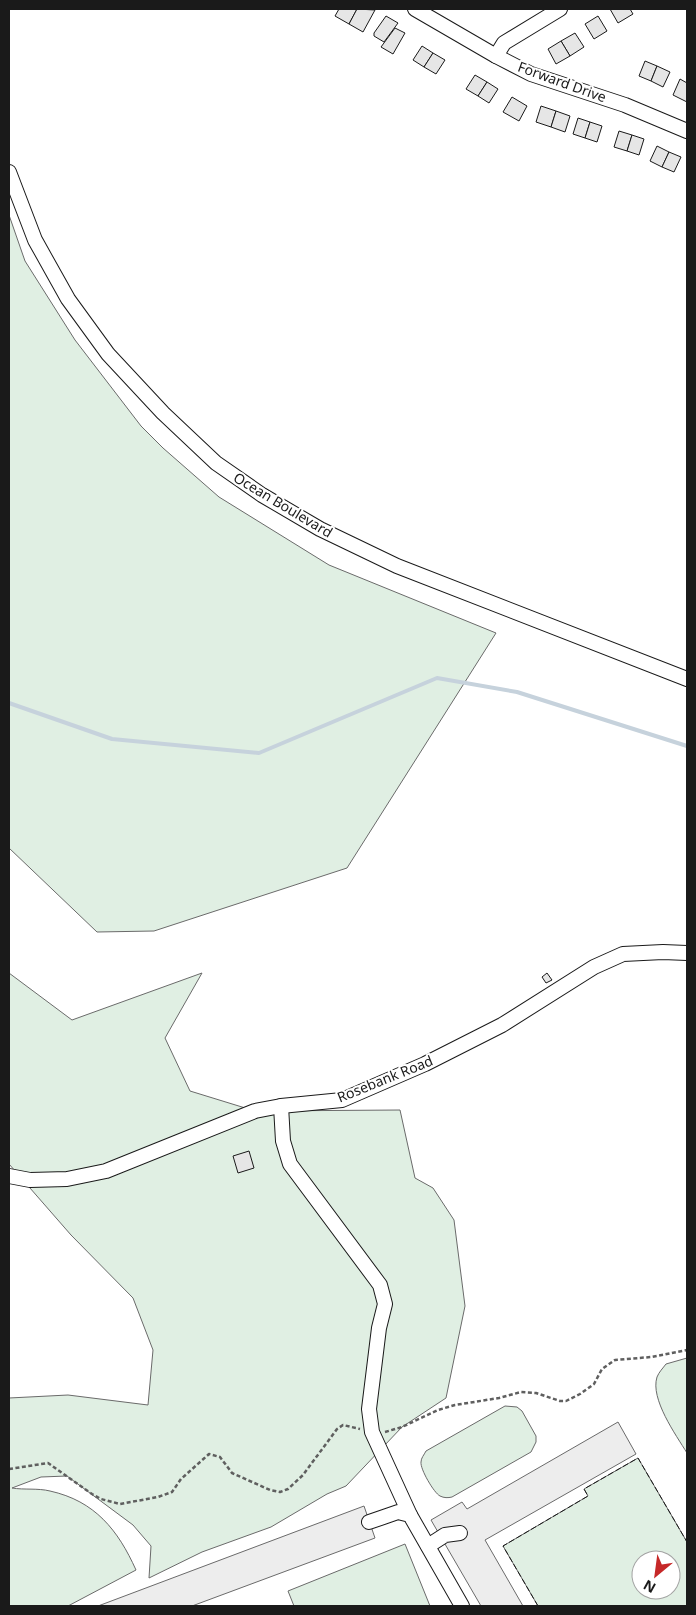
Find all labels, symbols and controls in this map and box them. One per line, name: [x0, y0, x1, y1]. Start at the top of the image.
street label: Forward Drive: [515, 57, 609, 106]
street label: Ocean Boulevard: [230, 468, 336, 542]
street label: Rosebank Road: [334, 1051, 435, 1106]
north arrow: [631, 1550, 681, 1600]
text: N: [640, 1576, 659, 1598]

